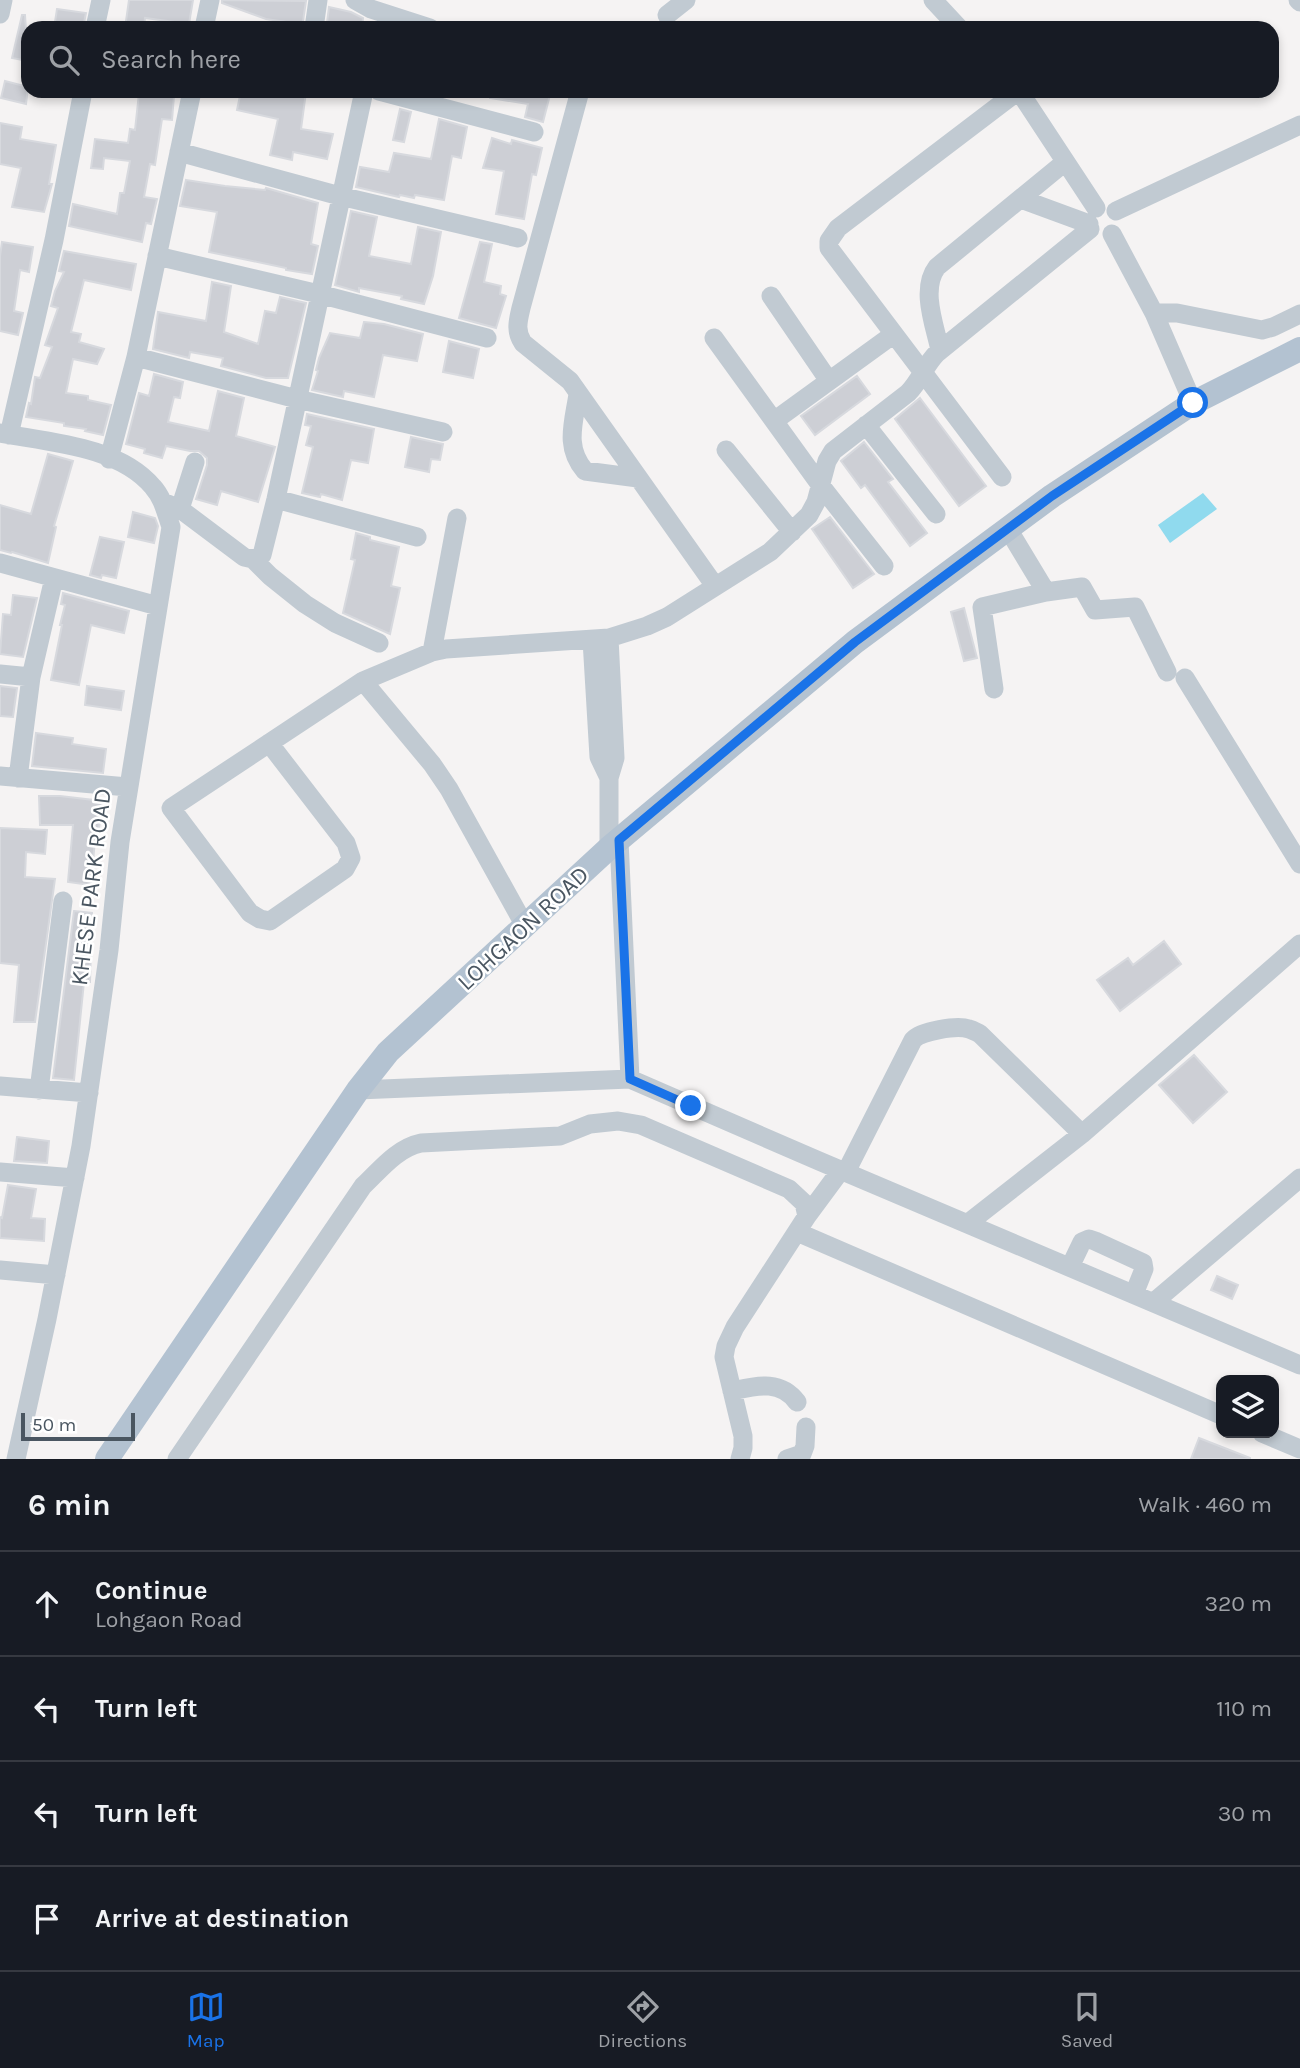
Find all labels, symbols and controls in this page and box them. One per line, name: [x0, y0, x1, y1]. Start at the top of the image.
search box: [21, 21, 1279, 98]
icon: search: [45, 41, 83, 79]
text: Search here: [101, 44, 241, 75]
route start: [1177, 387, 1208, 418]
street label: KHESE PARK ROAD: [65, 787, 117, 987]
street label: LOHGAON ROAD: [451, 860, 595, 996]
route end: [675, 1090, 706, 1121]
map controls: [1216, 1375, 1279, 1438]
button: layers: [1216, 1375, 1279, 1438]
scale bar: [21, 1410, 135, 1442]
text: 50 m: [32, 1414, 76, 1436]
text: 6 min: [28, 1487, 111, 1523]
text: Walk · 460 m: [1138, 1491, 1272, 1518]
text: Continue: [95, 1575, 207, 1606]
icon: ahead: [28, 1585, 66, 1623]
text: 320 m: [1204, 1590, 1272, 1617]
text: Lohgaon Road: [95, 1606, 243, 1633]
icon: left: [28, 1690, 66, 1728]
text: Turn left: [95, 1693, 197, 1724]
text: 110 m: [1216, 1695, 1272, 1722]
icon: left: [28, 1795, 66, 1833]
text: Turn left: [95, 1798, 197, 1829]
text: 30 m: [1218, 1800, 1272, 1827]
icon: arrive: [28, 1900, 66, 1938]
text: Arrive at destination: [95, 1903, 349, 1934]
tab: Map: [187, 1988, 225, 2052]
tab: Directions: [598, 1988, 687, 2052]
tab: Saved: [1061, 1988, 1113, 2052]

